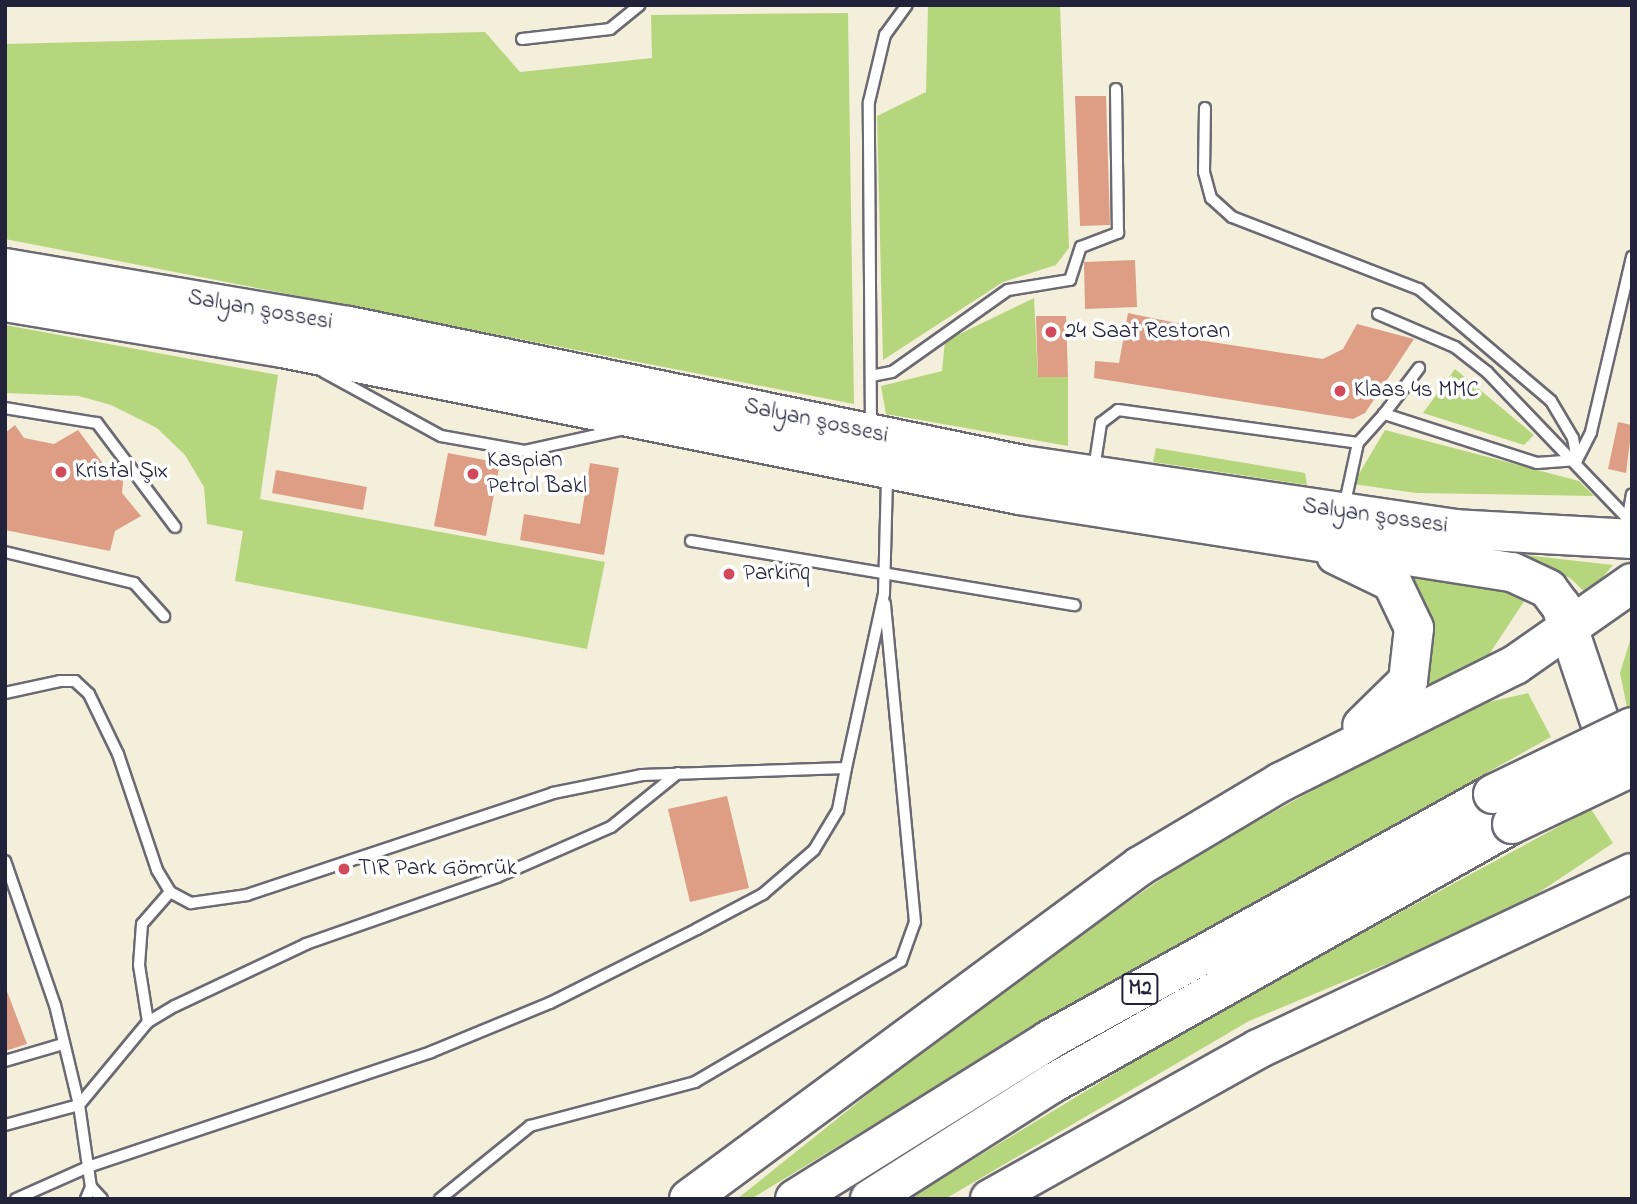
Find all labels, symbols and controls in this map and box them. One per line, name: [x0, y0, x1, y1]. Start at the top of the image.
street label: Salyan şossesi: [185, 285, 335, 337]
place label: 24 Saat Restoran: [1065, 318, 1230, 346]
marker: 24 Saat Restoran: [1043, 324, 1059, 340]
place label: Klaas 4s MMC: [1354, 377, 1479, 405]
marker: Klaas 4s MMC: [1332, 383, 1348, 399]
street label: Salyan şossesi: [741, 393, 891, 451]
place label: Kaspian Petrol Bakl: [487, 447, 587, 501]
place label: Kristal Şıx: [75, 458, 168, 486]
marker: Kristal Şıx: [53, 464, 69, 480]
marker: Kaspian Petrol Bakl: [465, 466, 481, 482]
street label: Salyan şossesi: [1301, 493, 1449, 541]
place label: Parkinq: [743, 560, 810, 588]
marker: Parkinq: [721, 566, 737, 582]
place label: TIR Park Gömrük: [358, 855, 517, 883]
marker: TIR Park Gömrük: [336, 861, 352, 877]
road number: M2: [1121, 972, 1159, 1006]

